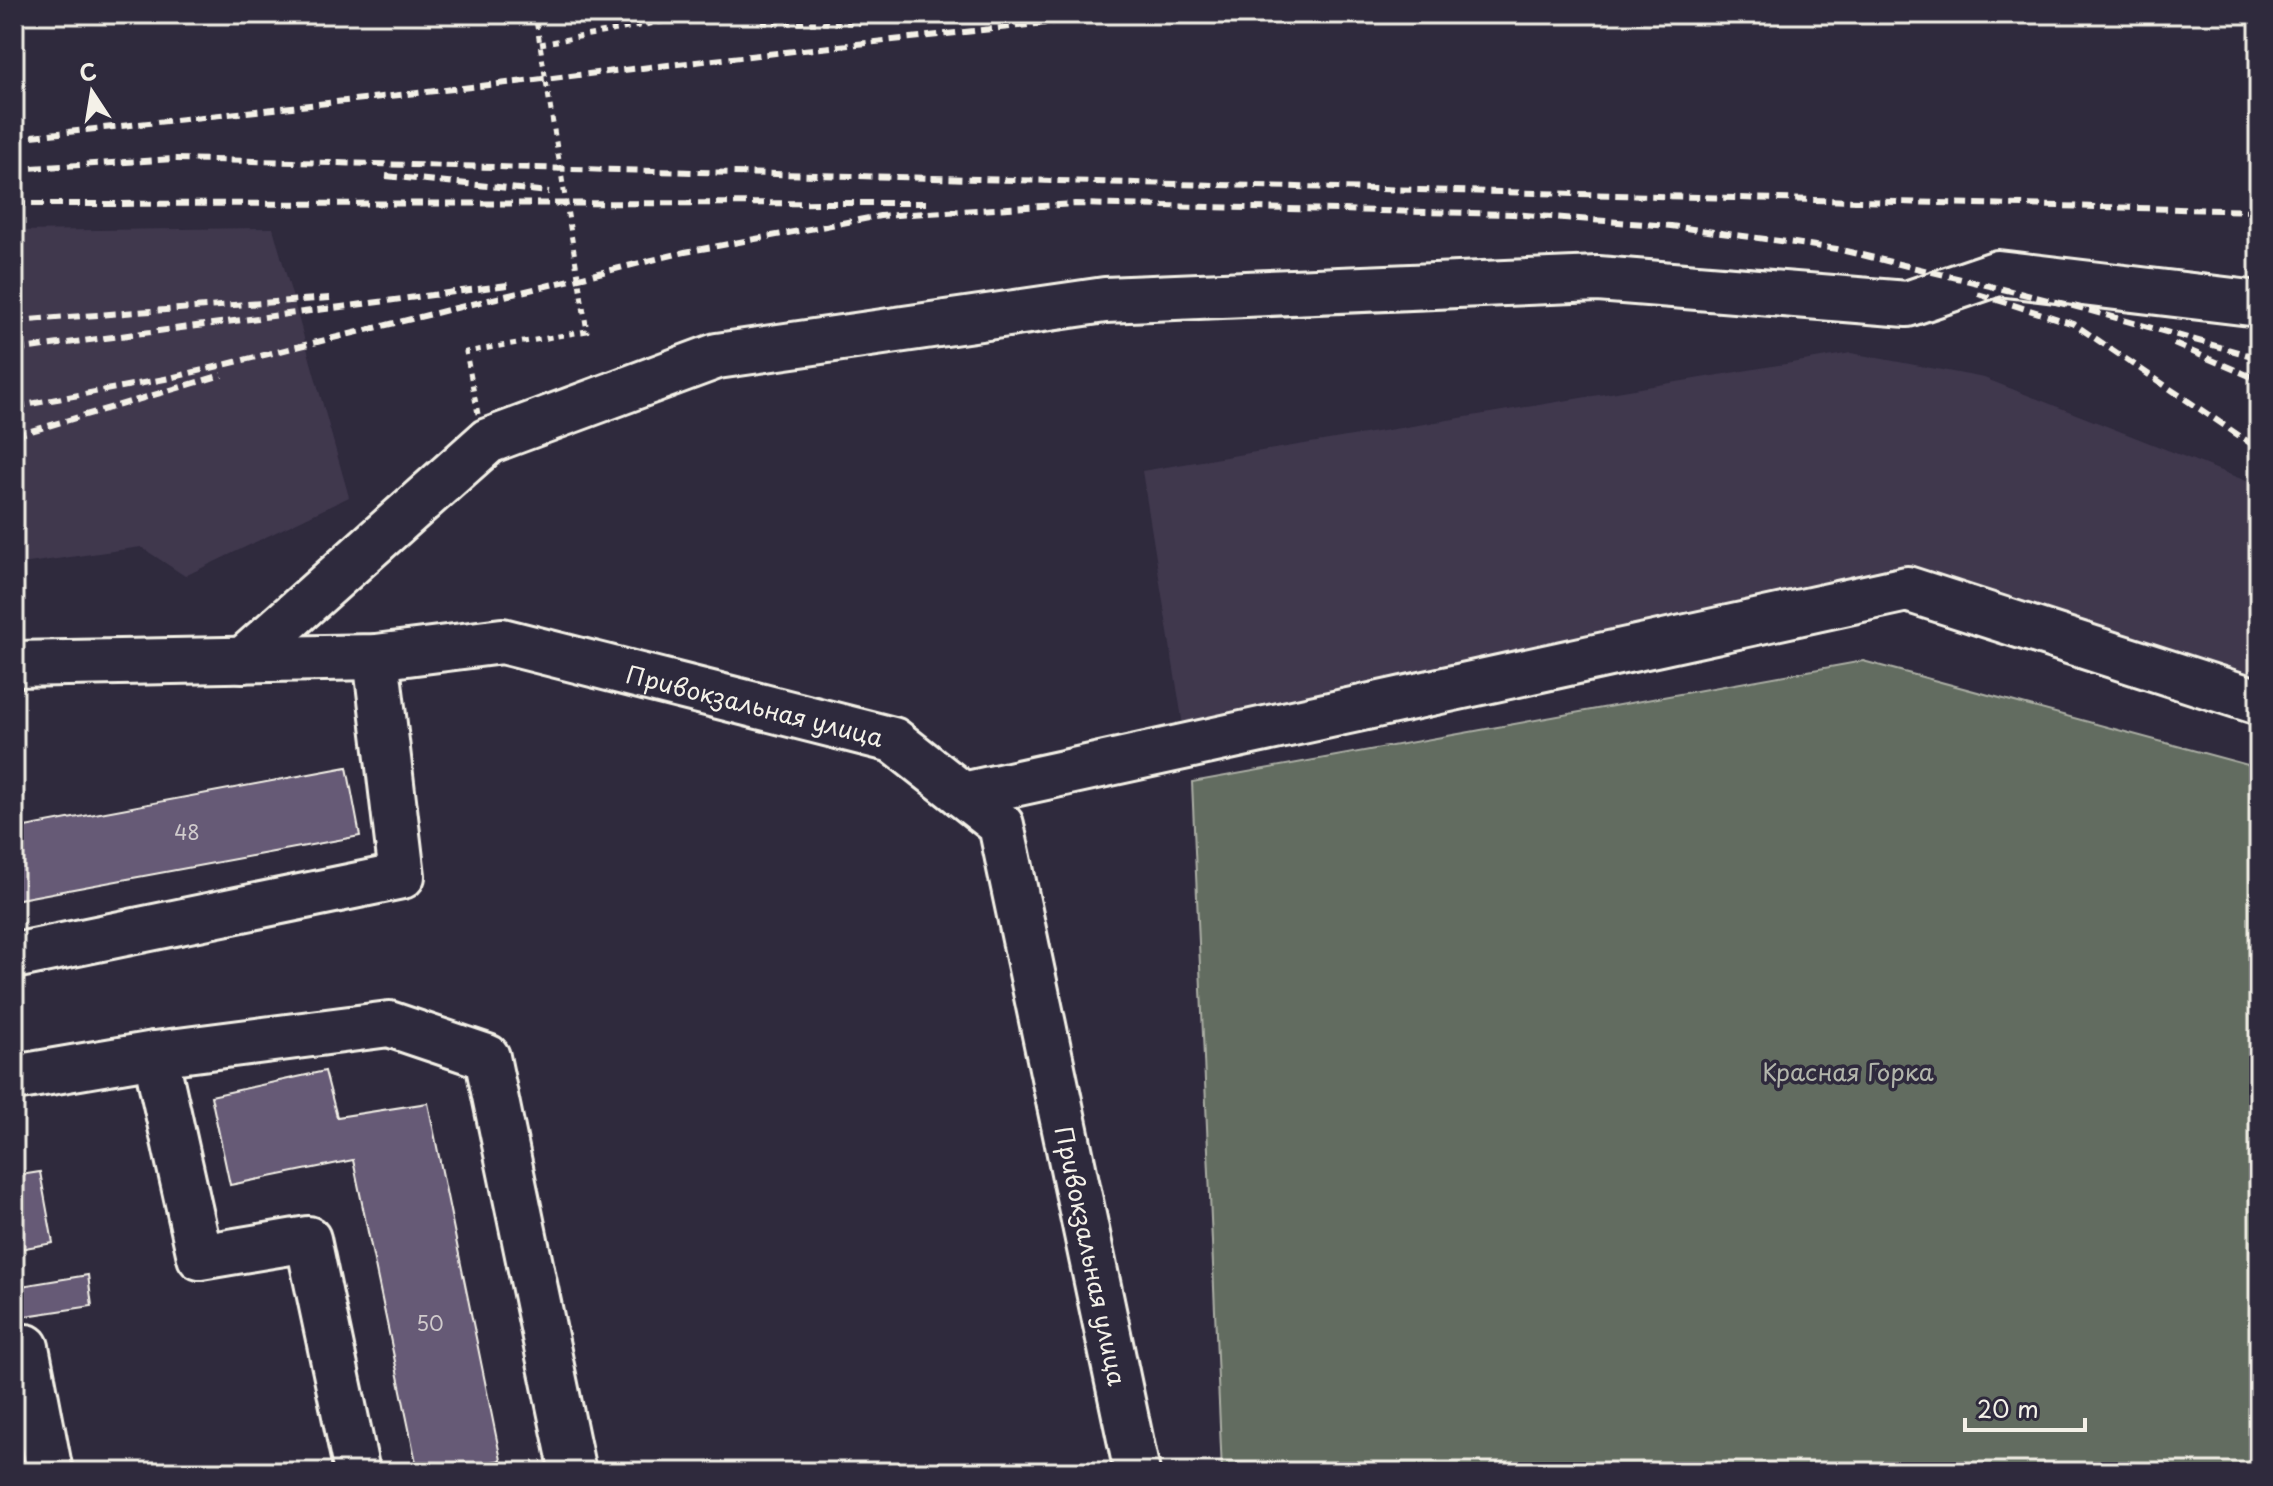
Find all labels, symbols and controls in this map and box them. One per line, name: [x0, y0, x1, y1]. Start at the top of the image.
north arrow: [52, 52, 132, 132]
text: С: [76, 53, 99, 89]
street label: Привокзальная улица: [623, 655, 887, 755]
house number: 48: [174, 817, 200, 847]
park label: Красная Горка: [1762, 1053, 1934, 1089]
street label: Привокзальная улица: [1047, 1123, 1136, 1389]
house number: 50: [416, 1308, 444, 1338]
scale bar: [1965, 1382, 2085, 1432]
text: 20 m: [1977, 1390, 2039, 1426]

